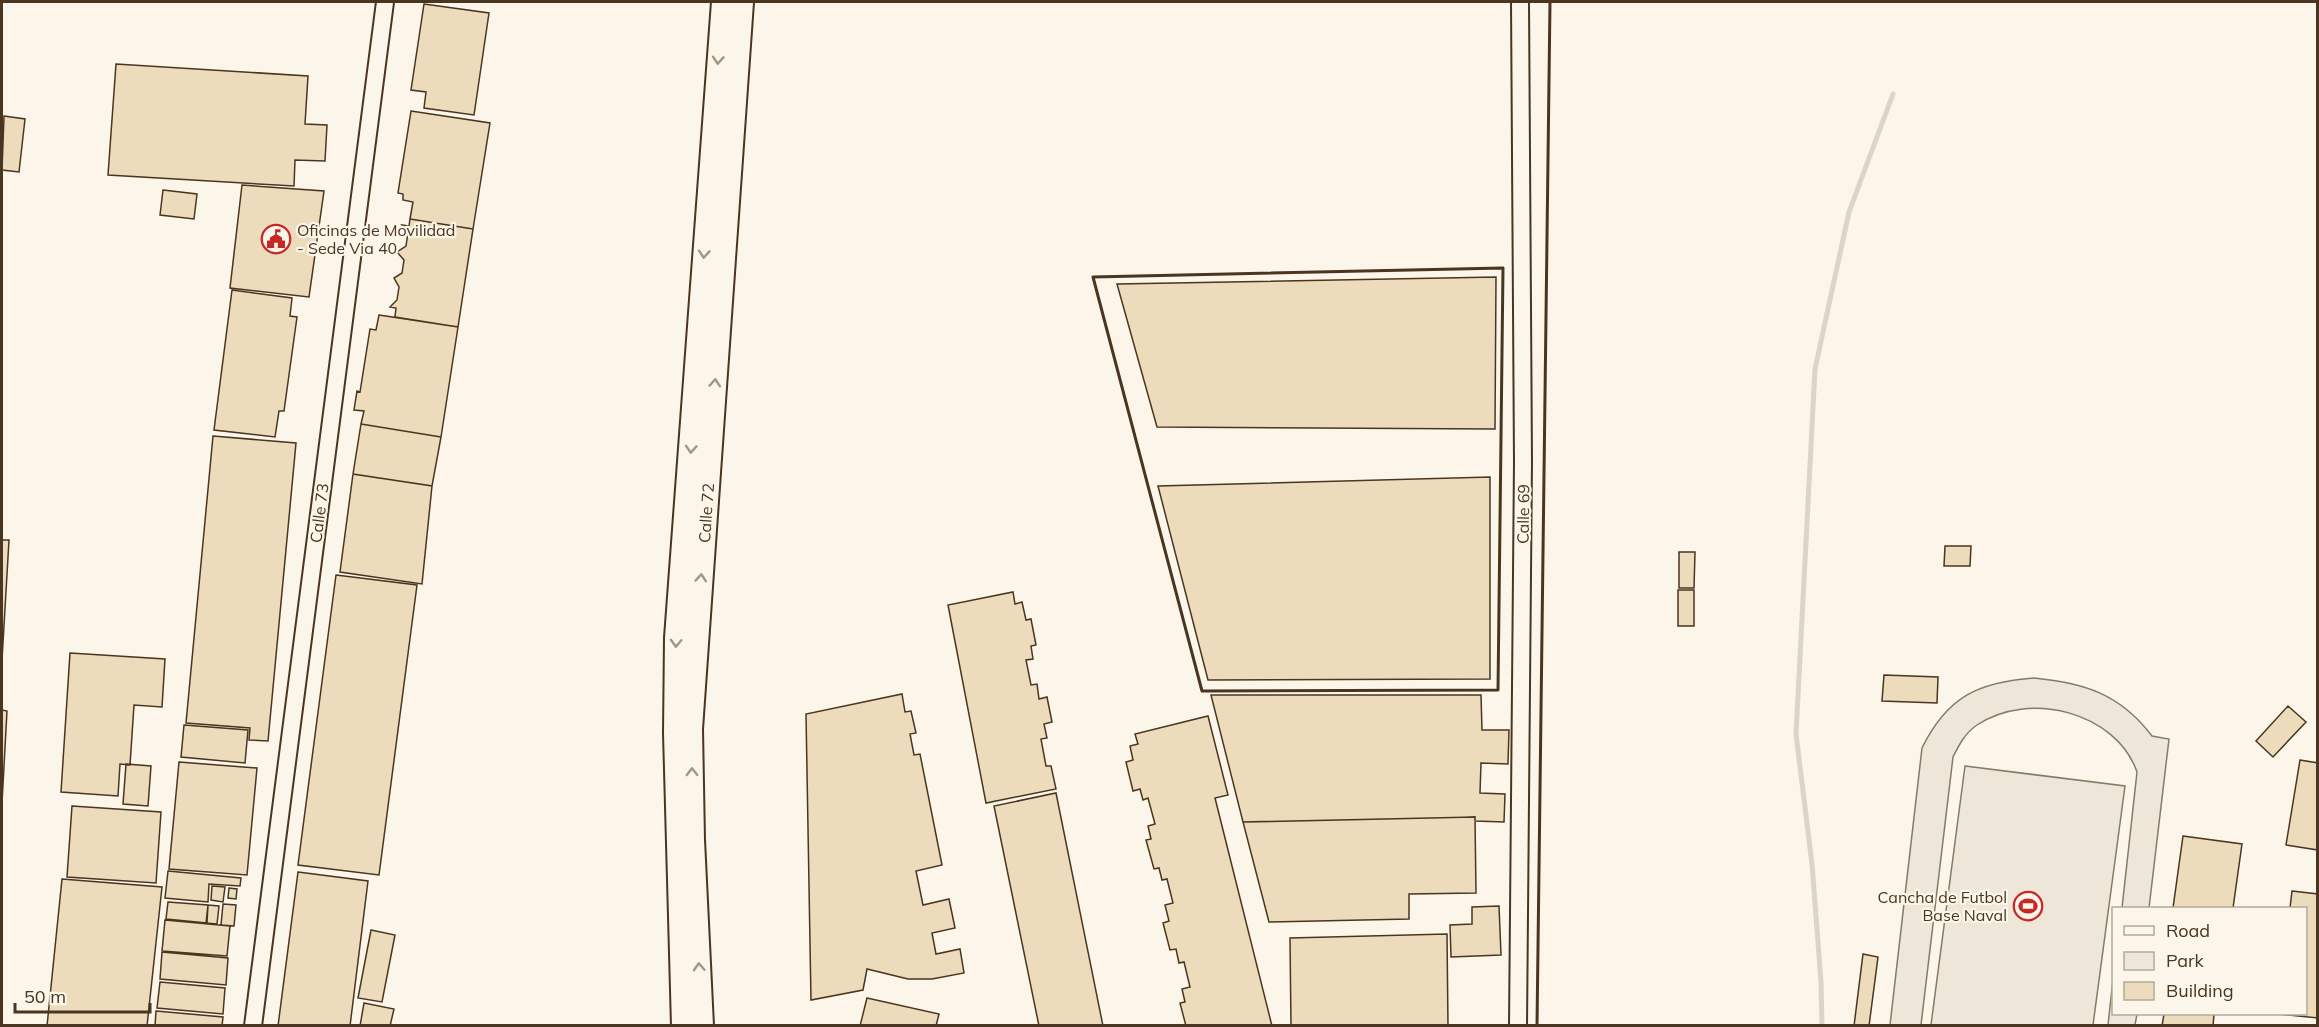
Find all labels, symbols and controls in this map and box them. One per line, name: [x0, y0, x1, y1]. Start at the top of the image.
one-way arrow: [712, 55, 725, 64]
place label: Oficinas de Movilidad - Sede Via 40: [297, 220, 455, 258]
public building icon: Oficinas de Movilidad - Sede Via 40: [260, 223, 292, 255]
one-way arrow: [698, 250, 711, 259]
one-way arrow: [708, 379, 721, 388]
one-way arrow: [684, 444, 697, 453]
street label: Calle 73: [305, 482, 333, 544]
street label: Calle 72: [694, 482, 718, 544]
street label: Calle 69: [1512, 484, 1534, 544]
one-way arrow: [695, 573, 708, 582]
one-way arrow: [670, 639, 683, 648]
one-way arrow: [685, 768, 698, 777]
place label: Cancha de Futbol Base Naval: [1878, 887, 2007, 925]
sports icon: Cancha de Futbol Base Naval: [2012, 890, 2044, 922]
legend: [2112, 907, 2307, 1015]
text: Road: [2166, 919, 2210, 942]
text: Park: [2166, 949, 2205, 972]
one-way arrow: [692, 963, 705, 972]
scale bar: [15, 976, 150, 1014]
text: Building: [2166, 979, 2234, 1002]
text: 50 m: [24, 985, 66, 1008]

